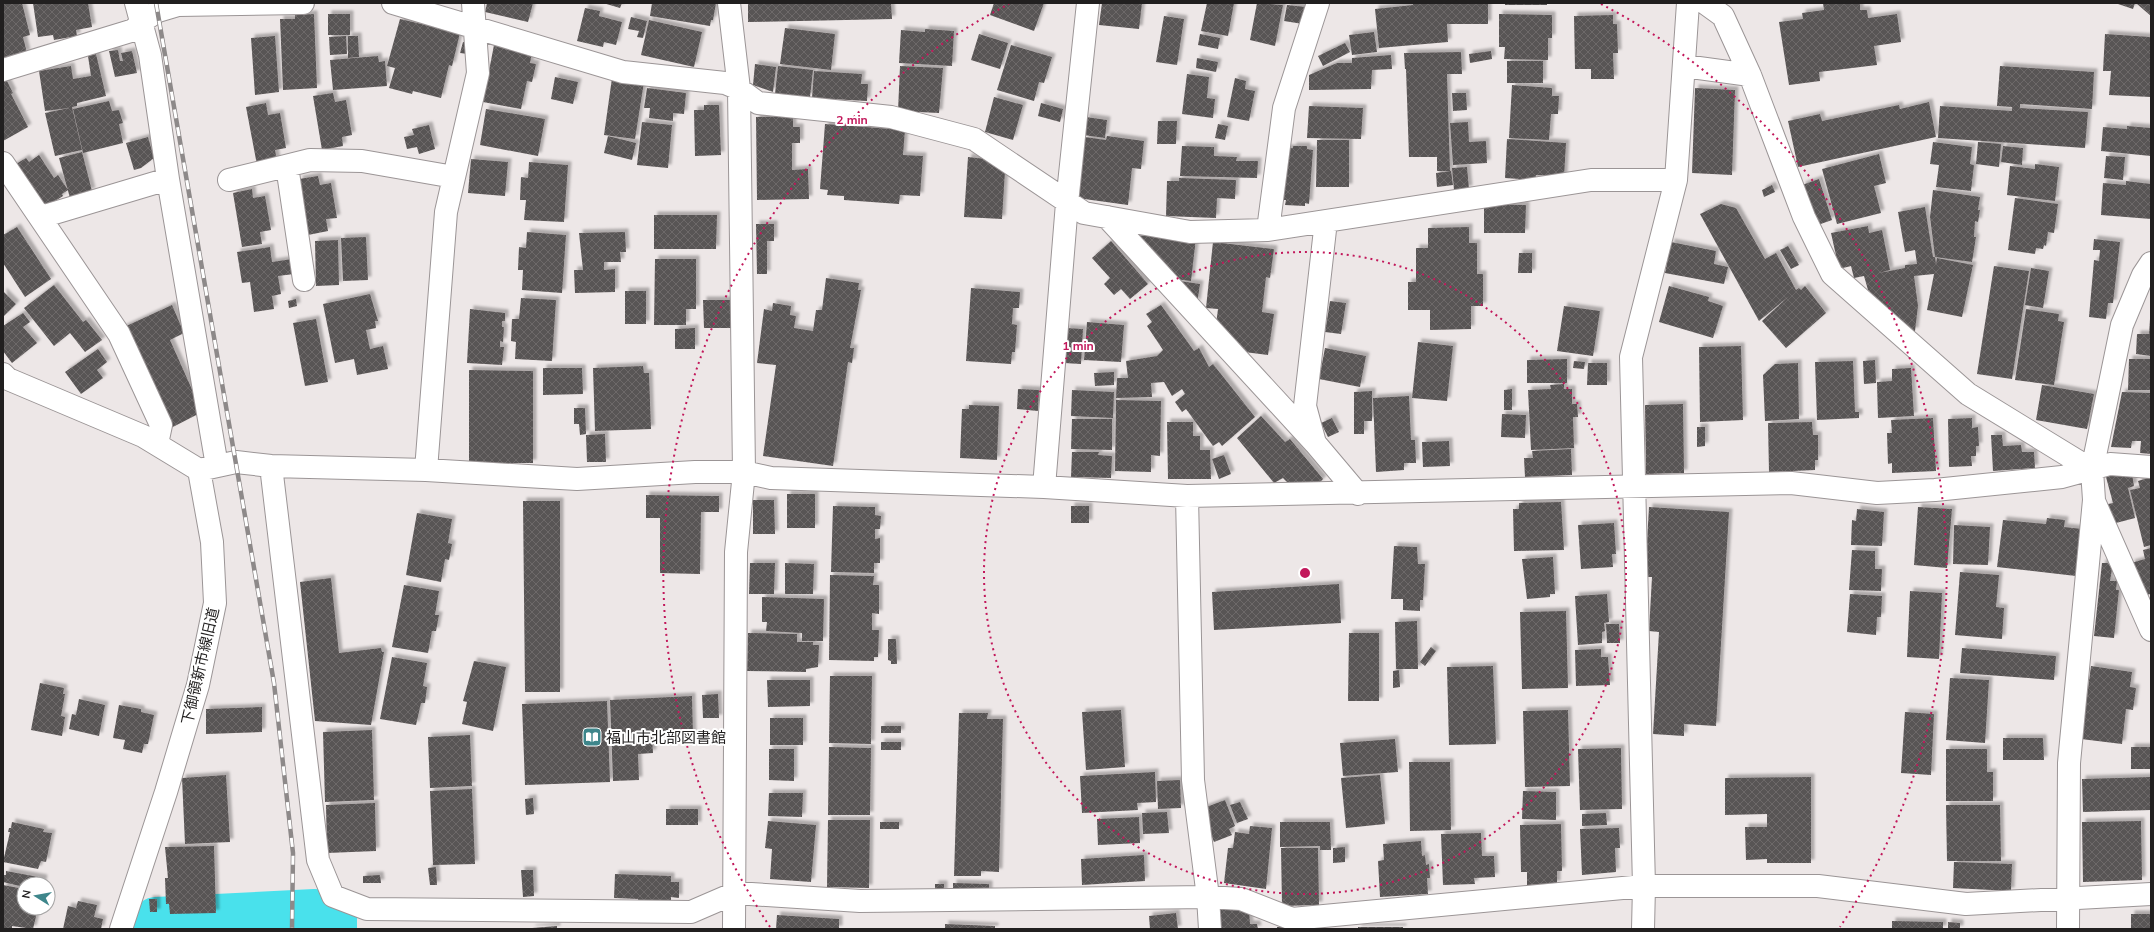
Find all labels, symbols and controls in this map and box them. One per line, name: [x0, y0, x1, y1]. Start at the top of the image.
text: 2 min: [836, 112, 868, 127]
text: 1 min: [1062, 338, 1094, 353]
centre of rings: [1298, 566, 1312, 580]
street label: 下御領新市線旧道: [177, 605, 223, 727]
library icon: 福山市北部図書館: [581, 726, 603, 748]
place label: 福山市北部図書館: [606, 728, 726, 747]
north arrow: [16, 876, 56, 916]
text: N: [19, 889, 34, 900]

